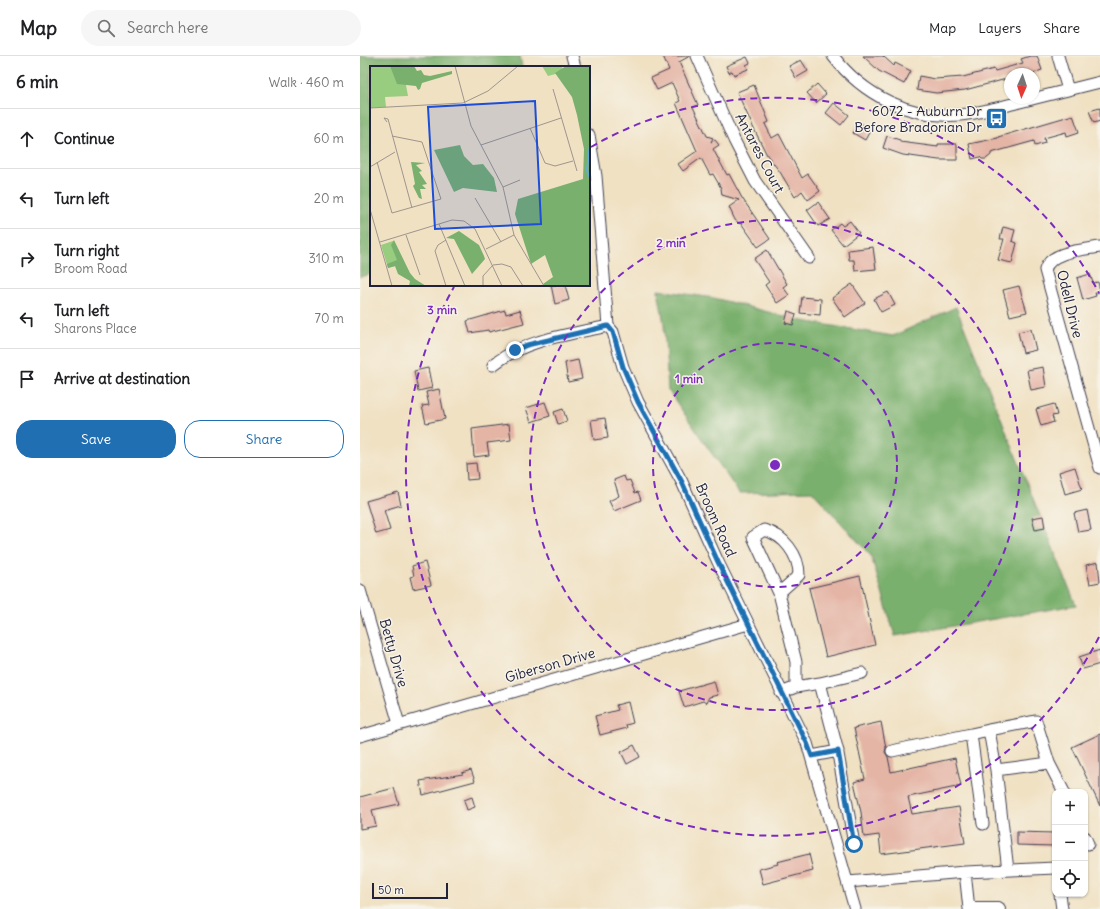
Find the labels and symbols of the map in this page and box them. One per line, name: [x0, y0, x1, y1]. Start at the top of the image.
inset map: [370, 66, 590, 286]
north arrow: [1004, 68, 1040, 104]
place label: 6072 - Auburn Dr Before Bradorian Dr: [854, 102, 982, 136]
bus stop icon: 6072 - Auburn Dr Before Bradorian Dr: [984, 106, 1010, 132]
street label: Antares Court: [731, 110, 789, 196]
text: 2 min: [656, 235, 686, 250]
street label: Odell Drive: [1053, 268, 1087, 340]
text: 3 min: [427, 302, 457, 317]
route end: [506, 341, 524, 359]
text: 1 min: [675, 371, 703, 386]
centre of rings: [768, 458, 782, 472]
street label: Broom Road: [692, 480, 740, 560]
street label: Betty Drive: [376, 617, 412, 689]
street label: Giberson Drive: [503, 644, 597, 686]
route start: [845, 835, 863, 853]
scale bar: [372, 881, 448, 900]

